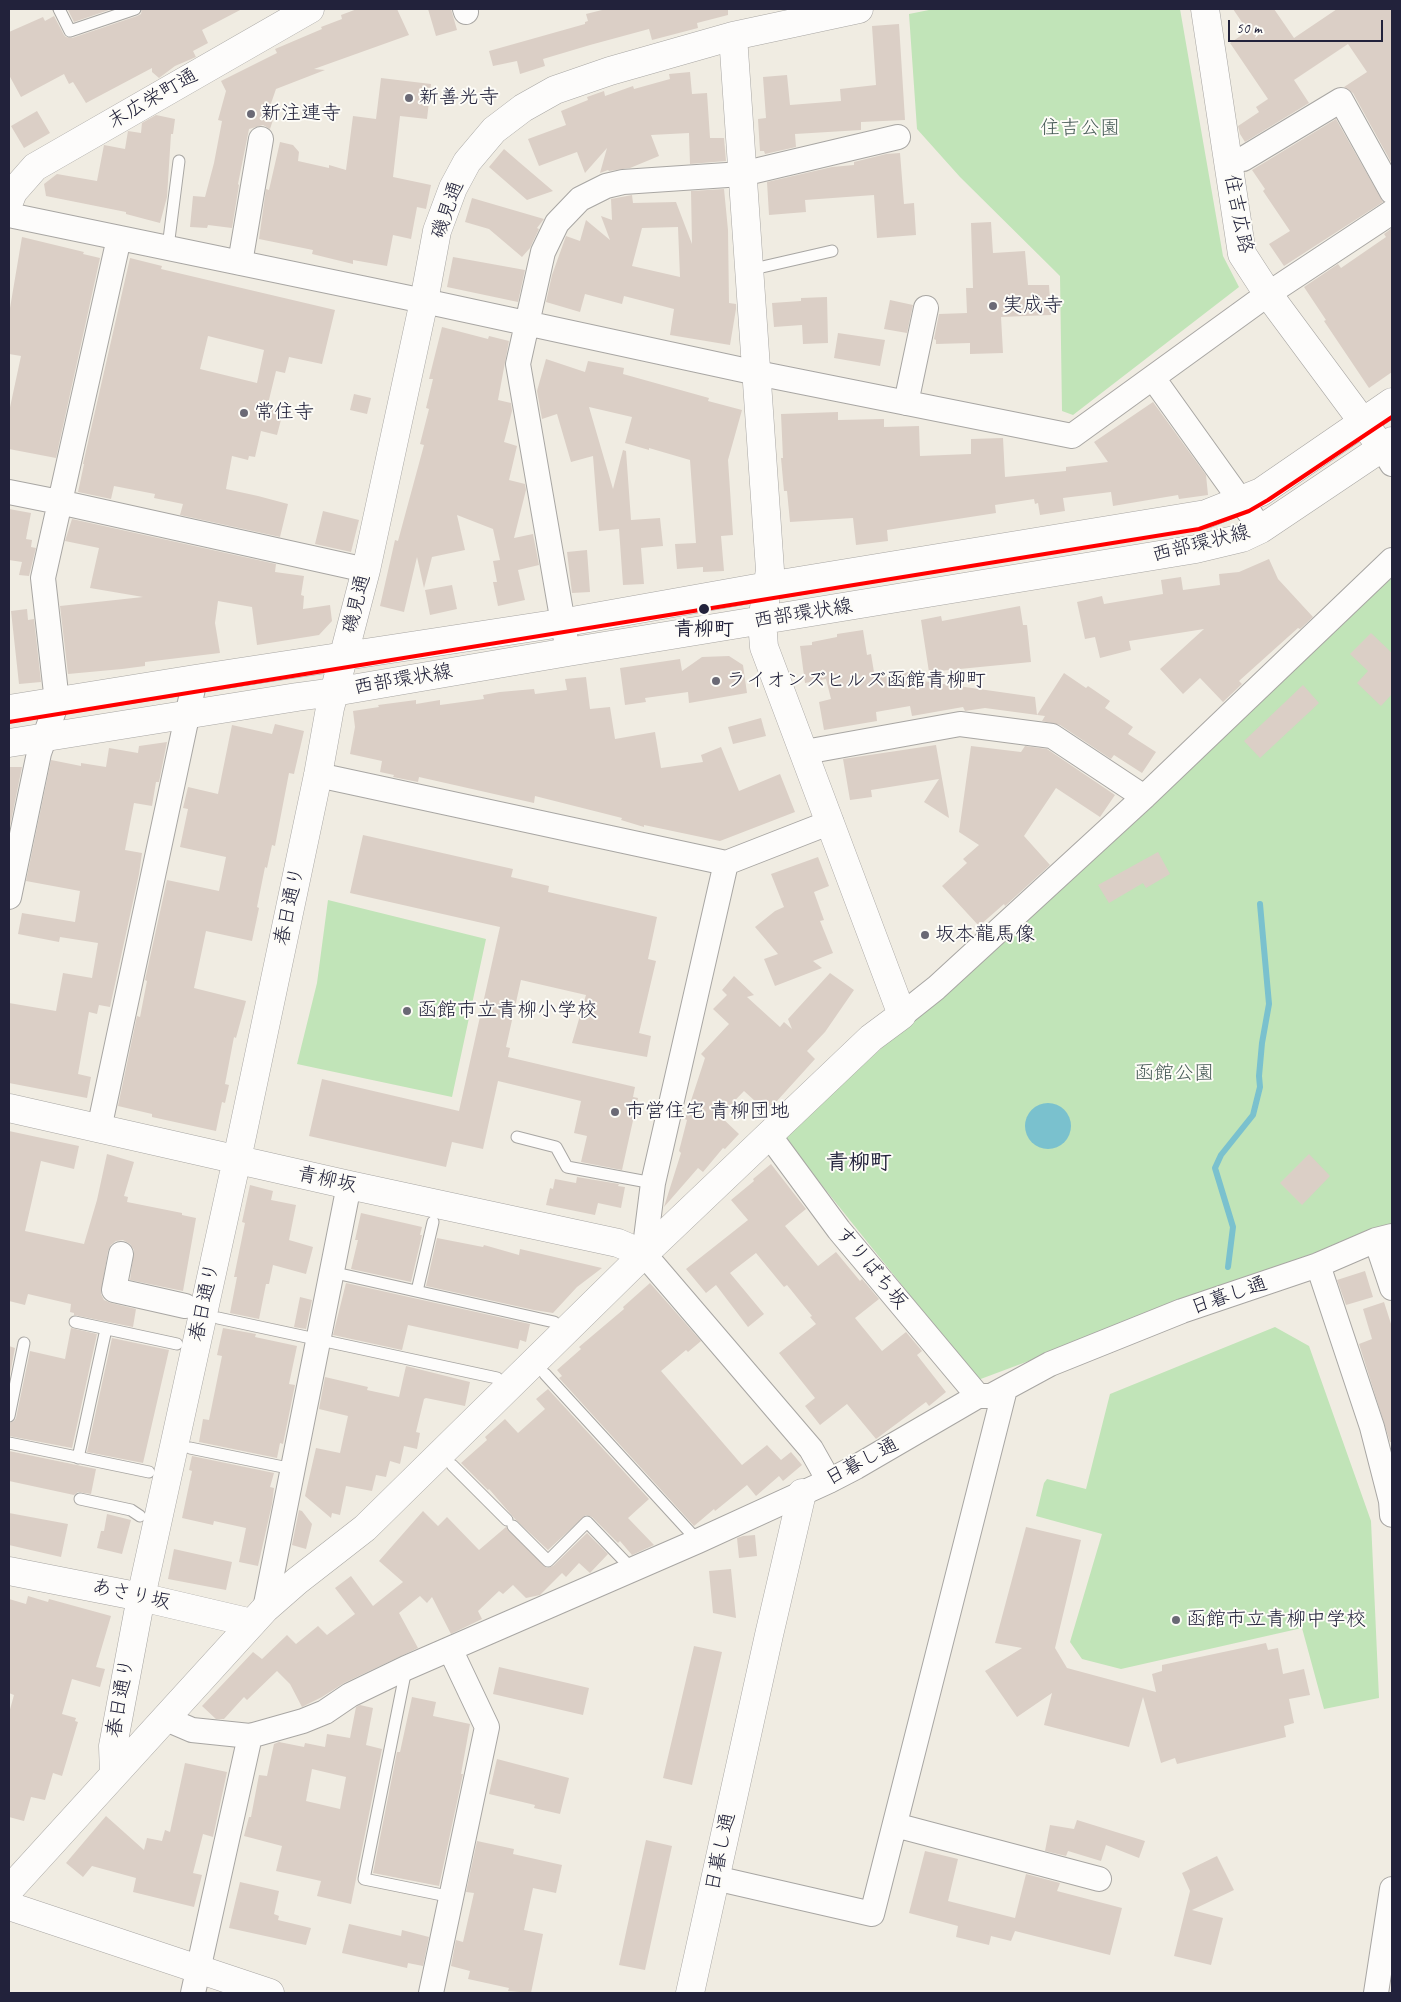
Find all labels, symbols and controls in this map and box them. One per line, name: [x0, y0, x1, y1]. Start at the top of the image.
scale bar: [1231, 10, 1386, 42]
text: 50 m: [1236, 19, 1262, 38]
street label: 末広栄町通: [104, 64, 202, 134]
place label: 新善光寺: [419, 86, 499, 110]
marker: 新善光寺: [403, 92, 415, 104]
place label: 新注連寺: [261, 102, 341, 126]
marker: 新注連寺: [245, 108, 257, 120]
park label: 住吉公園: [1040, 117, 1120, 141]
street label: 住吉広路: [1219, 172, 1257, 256]
street label: 磯見通: [426, 178, 470, 242]
place label: 実成寺: [1003, 294, 1063, 318]
marker: 実成寺: [987, 300, 999, 312]
place label: 常住寺: [254, 401, 314, 425]
marker: 常住寺: [238, 407, 250, 419]
street label: 西部環状線: [1150, 520, 1252, 568]
street label: 磯見通: [338, 572, 376, 636]
street label: 西部環状線: [752, 594, 854, 634]
marker: 青柳町: [697, 602, 711, 616]
place label: 青柳町: [674, 618, 734, 642]
street label: 西部環状線: [352, 659, 454, 701]
place label: ライオンズヒルズ函館青柳町: [726, 669, 986, 693]
marker: ライオンズヒルズ函館青柳町: [710, 675, 722, 687]
street label: 春日通り: [270, 864, 310, 948]
place label: 坂本龍馬像: [935, 923, 1035, 947]
marker: 坂本龍馬像: [919, 929, 931, 941]
place label: 函館市立青柳小学校: [417, 999, 597, 1023]
marker: 函館市立青柳小学校: [401, 1005, 413, 1017]
park label: 函館公園: [1134, 1062, 1214, 1086]
place label: 市営住宅 青柳団地: [625, 1100, 790, 1124]
marker: 市営住宅 青柳団地: [609, 1106, 621, 1118]
district label: 青柳町: [826, 1150, 892, 1176]
street label: 青柳坂: [295, 1162, 359, 1198]
street label: すりばち坂: [830, 1222, 912, 1314]
street label: 春日通り: [185, 1260, 225, 1344]
street label: 日暮し通: [1187, 1272, 1271, 1320]
street label: 日暮し通: [821, 1433, 903, 1491]
street label: あさり坂: [89, 1575, 173, 1615]
place label: 函館市立青柳中学校: [1186, 1608, 1366, 1632]
marker: 函館市立青柳中学校: [1170, 1614, 1182, 1626]
street label: 春日通り: [102, 1657, 140, 1739]
street label: 日暮し通: [701, 1810, 741, 1894]

